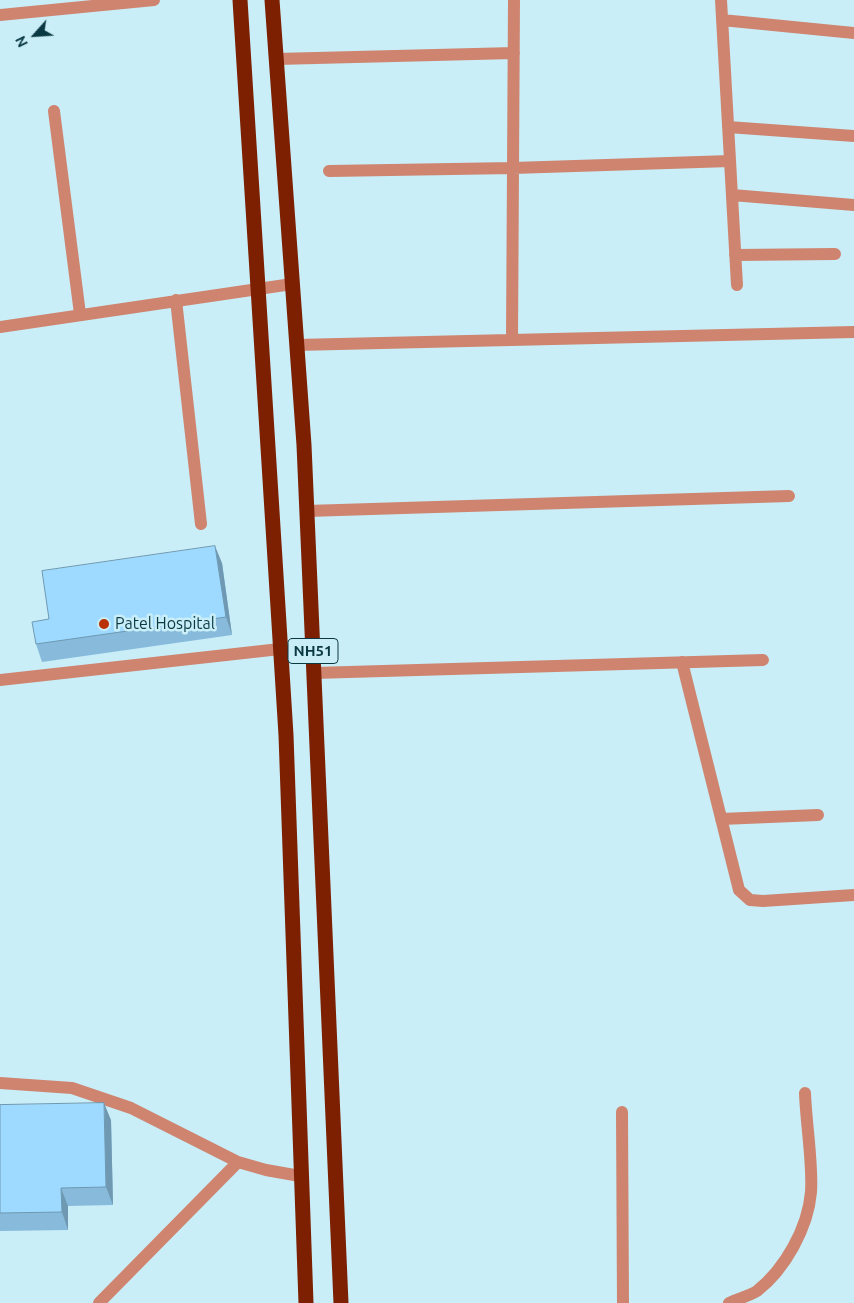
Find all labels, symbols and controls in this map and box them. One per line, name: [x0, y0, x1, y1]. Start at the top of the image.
north arrow: [10, 10, 60, 60]
text: N: [12, 33, 31, 50]
place label: Patel Hospital: [115, 614, 215, 634]
marker: Patel Hospital: [97, 617, 111, 631]
road number: NH51: [288, 638, 338, 664]

